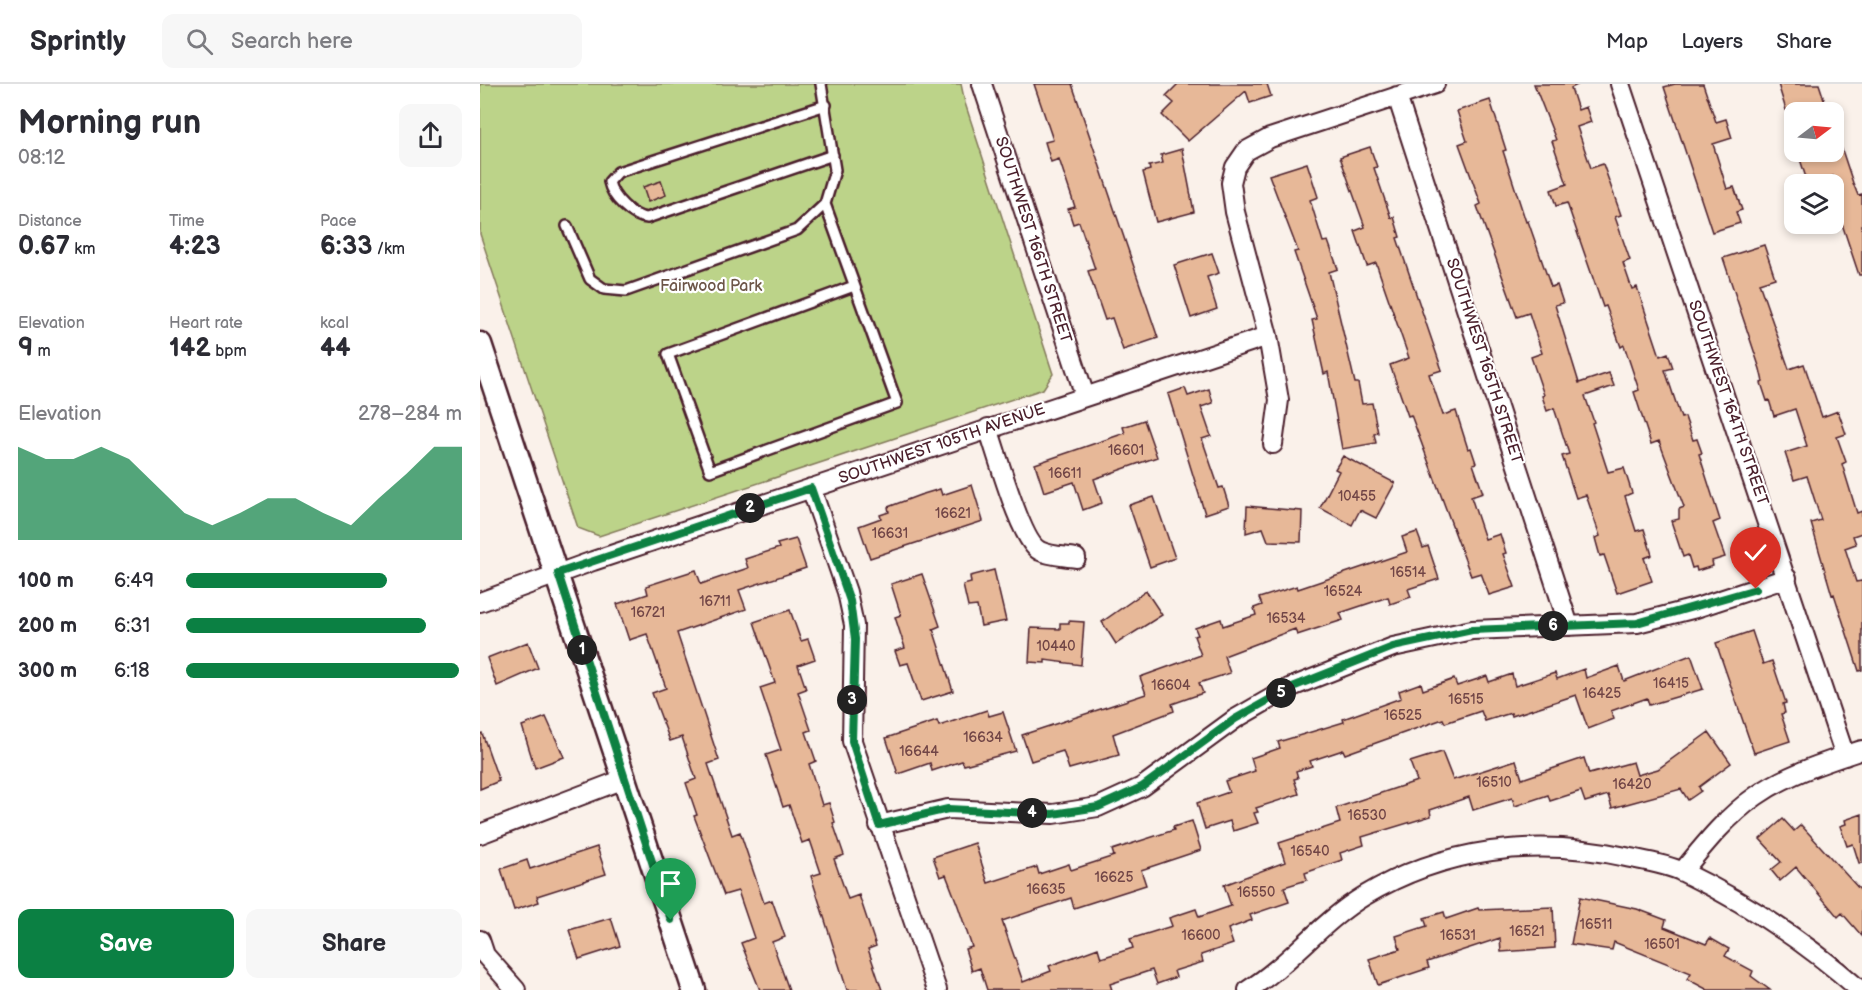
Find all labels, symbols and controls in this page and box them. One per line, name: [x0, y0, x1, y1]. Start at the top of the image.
search box: [162, 14, 582, 68]
text: Sprintly: [30, 25, 126, 58]
icon: search: [183, 25, 216, 58]
text: Search here: [231, 28, 353, 55]
text: Map: [1606, 29, 1648, 54]
text: Layers: [1681, 29, 1743, 54]
text: Share: [1776, 29, 1832, 54]
north arrow: [1784, 102, 1844, 162]
map controls: [1784, 102, 1844, 234]
text: Morning run: [18, 103, 201, 143]
button: share: [399, 104, 462, 167]
street label: SOUTHWEST 166TH STREET: [991, 135, 1075, 346]
text: 08:12: [18, 146, 65, 170]
button: layers: [1784, 174, 1844, 234]
text: Distance: [18, 212, 82, 231]
text: Time: [169, 212, 204, 231]
text: Pace: [320, 212, 356, 231]
text: 0.67: [18, 231, 70, 262]
text: 4:23: [169, 231, 221, 262]
text: 6:33: [320, 231, 372, 262]
text: km: [70, 240, 95, 259]
text: /km: [372, 240, 405, 259]
street label: SOUTHWEST 165TH STREET: [1442, 256, 1526, 467]
park label: Fairwood Park: [660, 277, 762, 296]
street label: SOUTHWEST 164TH STREET: [1684, 298, 1772, 508]
text: Elevation: [18, 314, 85, 333]
text: Heart rate: [169, 314, 243, 333]
text: kcal: [320, 314, 349, 333]
text: 9: [18, 333, 33, 364]
text: 142: [169, 333, 211, 364]
text: 44: [320, 333, 351, 364]
text: m: [33, 342, 51, 361]
text: bpm: [211, 342, 247, 361]
street label: SOUTHWEST 105TH AVENUE: [836, 400, 1048, 488]
text: Elevation: [18, 402, 101, 426]
text: 278–284 m: [358, 402, 462, 426]
house number: 16601: [1108, 442, 1144, 459]
house number: 16611: [1048, 465, 1082, 482]
house number: 10455: [1338, 488, 1376, 505]
pin: 2: [735, 493, 765, 523]
text: 2: [745, 498, 755, 517]
house number: 16621: [935, 505, 971, 522]
house number: 16631: [872, 525, 908, 542]
pin: [1730, 527, 1781, 589]
icon: check: [1739, 536, 1772, 569]
house number: 16514: [1390, 564, 1426, 581]
text: 100 m: [18, 569, 74, 593]
text: 6:49: [114, 569, 154, 593]
house number: 16524: [1324, 583, 1363, 600]
house number: 16711: [699, 593, 731, 610]
house number: 16721: [631, 604, 665, 621]
house number: 16534: [1266, 610, 1306, 627]
pin: 6: [1538, 611, 1568, 641]
text: 200 m: [18, 614, 77, 638]
text: 6:31: [114, 614, 150, 638]
text: 6: [1548, 616, 1558, 635]
pin: 1: [567, 635, 597, 665]
house number: 10440: [1037, 638, 1075, 655]
text: 1: [579, 640, 585, 659]
text: 300 m: [18, 659, 77, 683]
text: 6:18: [114, 659, 150, 683]
house number: 16415: [1653, 675, 1689, 692]
house number: 16604: [1151, 677, 1191, 694]
pin: 5: [1266, 678, 1296, 708]
text: 5: [1276, 683, 1286, 702]
pin: 3: [837, 685, 867, 715]
house number: 16425: [1583, 685, 1621, 702]
text: 3: [847, 690, 857, 709]
house number: 16515: [1448, 691, 1484, 708]
house number: 16525: [1384, 707, 1422, 724]
house number: 16634: [963, 729, 1003, 746]
house number: 16644: [899, 743, 939, 760]
house number: 16510: [1476, 774, 1512, 791]
house number: 16420: [1612, 776, 1652, 793]
pin: 4: [1017, 798, 1047, 828]
text: 4: [1027, 803, 1037, 822]
house number: 16530: [1348, 807, 1386, 824]
house number: 16540: [1291, 843, 1329, 860]
pin: [645, 858, 696, 920]
icon: arrive: [654, 867, 687, 900]
house number: 16625: [1095, 869, 1133, 886]
house number: 16635: [1026, 881, 1066, 898]
house number: 16550: [1237, 884, 1275, 901]
button: Save: [18, 909, 234, 978]
button: Share: [246, 909, 462, 978]
house number: 16511: [1580, 916, 1612, 933]
house number: 16521: [1509, 923, 1545, 940]
house number: 16600: [1182, 927, 1221, 944]
house number: 16531: [1440, 927, 1476, 944]
house number: 16501: [1644, 936, 1680, 953]

